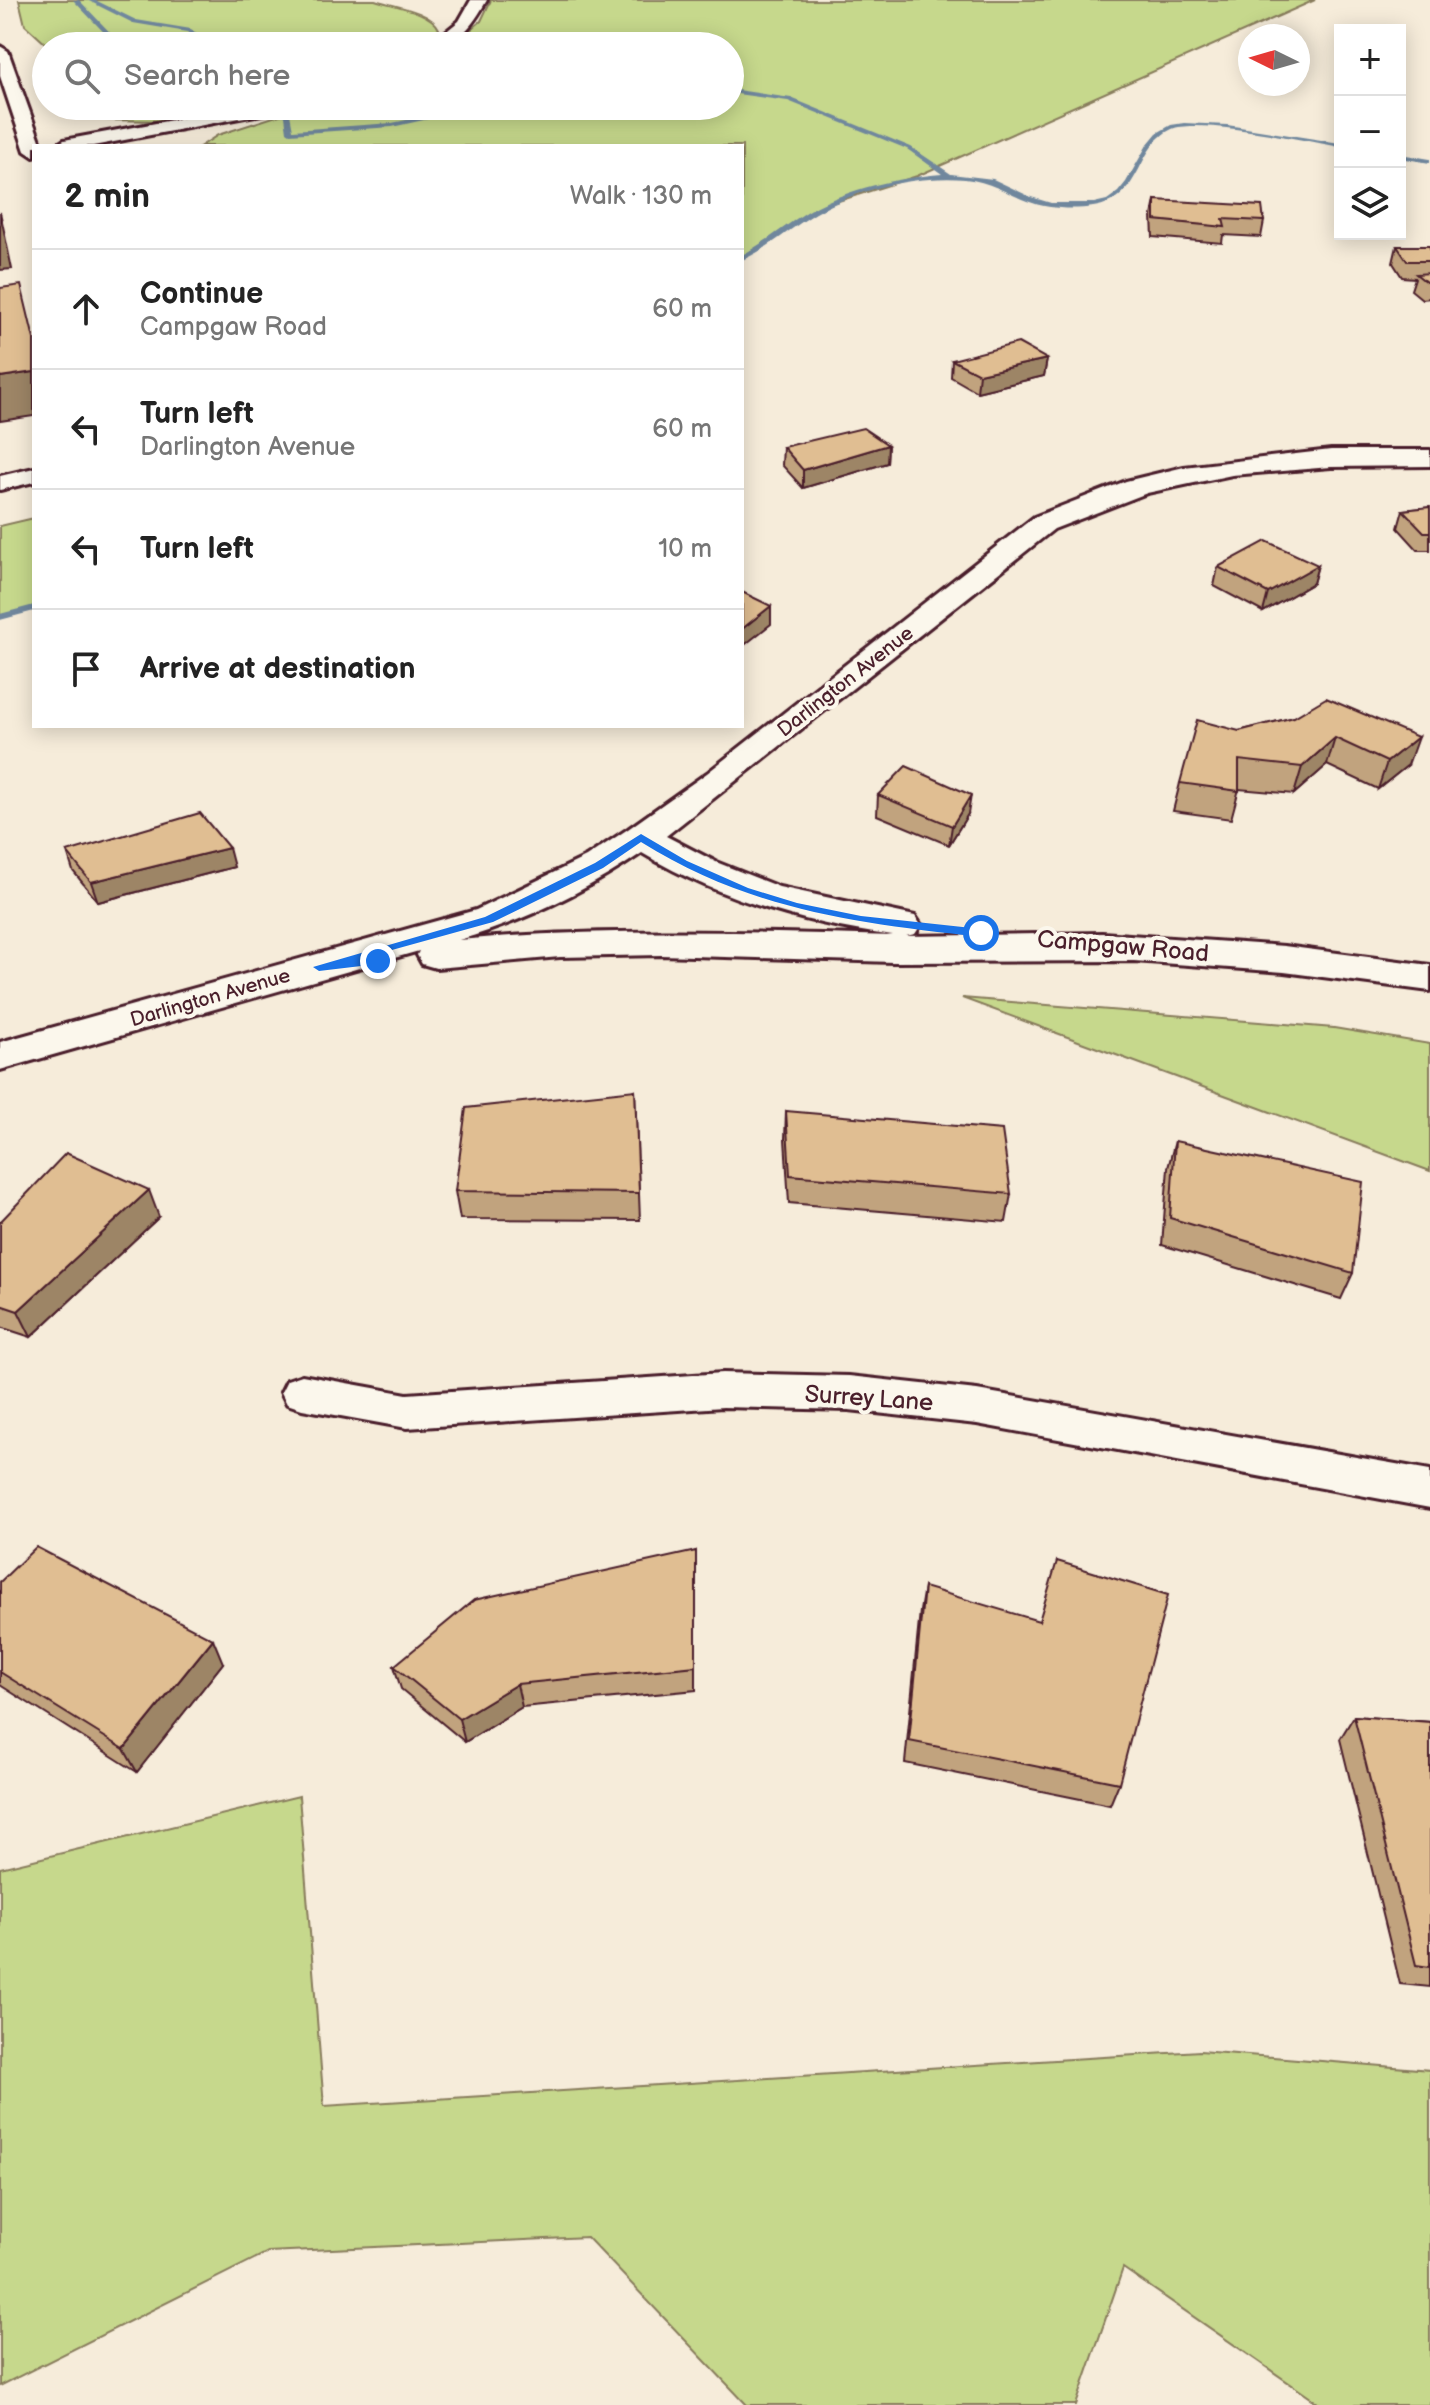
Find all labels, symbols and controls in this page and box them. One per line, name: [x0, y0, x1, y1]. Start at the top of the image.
north arrow: [1238, 24, 1310, 96]
map controls: [1334, 24, 1406, 240]
button: +: [1334, 24, 1406, 96]
search box: [32, 32, 744, 120]
icon: search: [60, 54, 104, 98]
text: Search here: [124, 58, 290, 94]
button: −: [1334, 96, 1406, 168]
button: layers: [1334, 168, 1406, 240]
text: 2 min: [64, 176, 150, 217]
text: Walk · 130 m: [570, 181, 712, 212]
text: Continue: [140, 276, 263, 312]
icon: ahead: [64, 287, 108, 331]
text: 60 m: [652, 294, 712, 325]
text: Campgaw Road: [140, 312, 327, 343]
text: Turn left: [140, 396, 254, 432]
icon: left: [64, 407, 108, 451]
text: 60 m: [652, 414, 712, 445]
text: Darlington Avenue: [140, 432, 355, 463]
icon: left: [64, 527, 108, 571]
text: Turn left: [140, 531, 254, 567]
text: 10 m: [658, 534, 712, 565]
street label: Darlington Avenue: [773, 621, 918, 742]
icon: arrive: [64, 647, 108, 691]
text: Arrive at destination: [140, 651, 416, 687]
route start: [963, 915, 999, 951]
street label: Campgaw Road: [1036, 925, 1210, 968]
route end: [360, 943, 396, 979]
street label: Darlington Avenue: [127, 964, 293, 1032]
street label: Surrey Lane: [804, 1380, 934, 1417]

